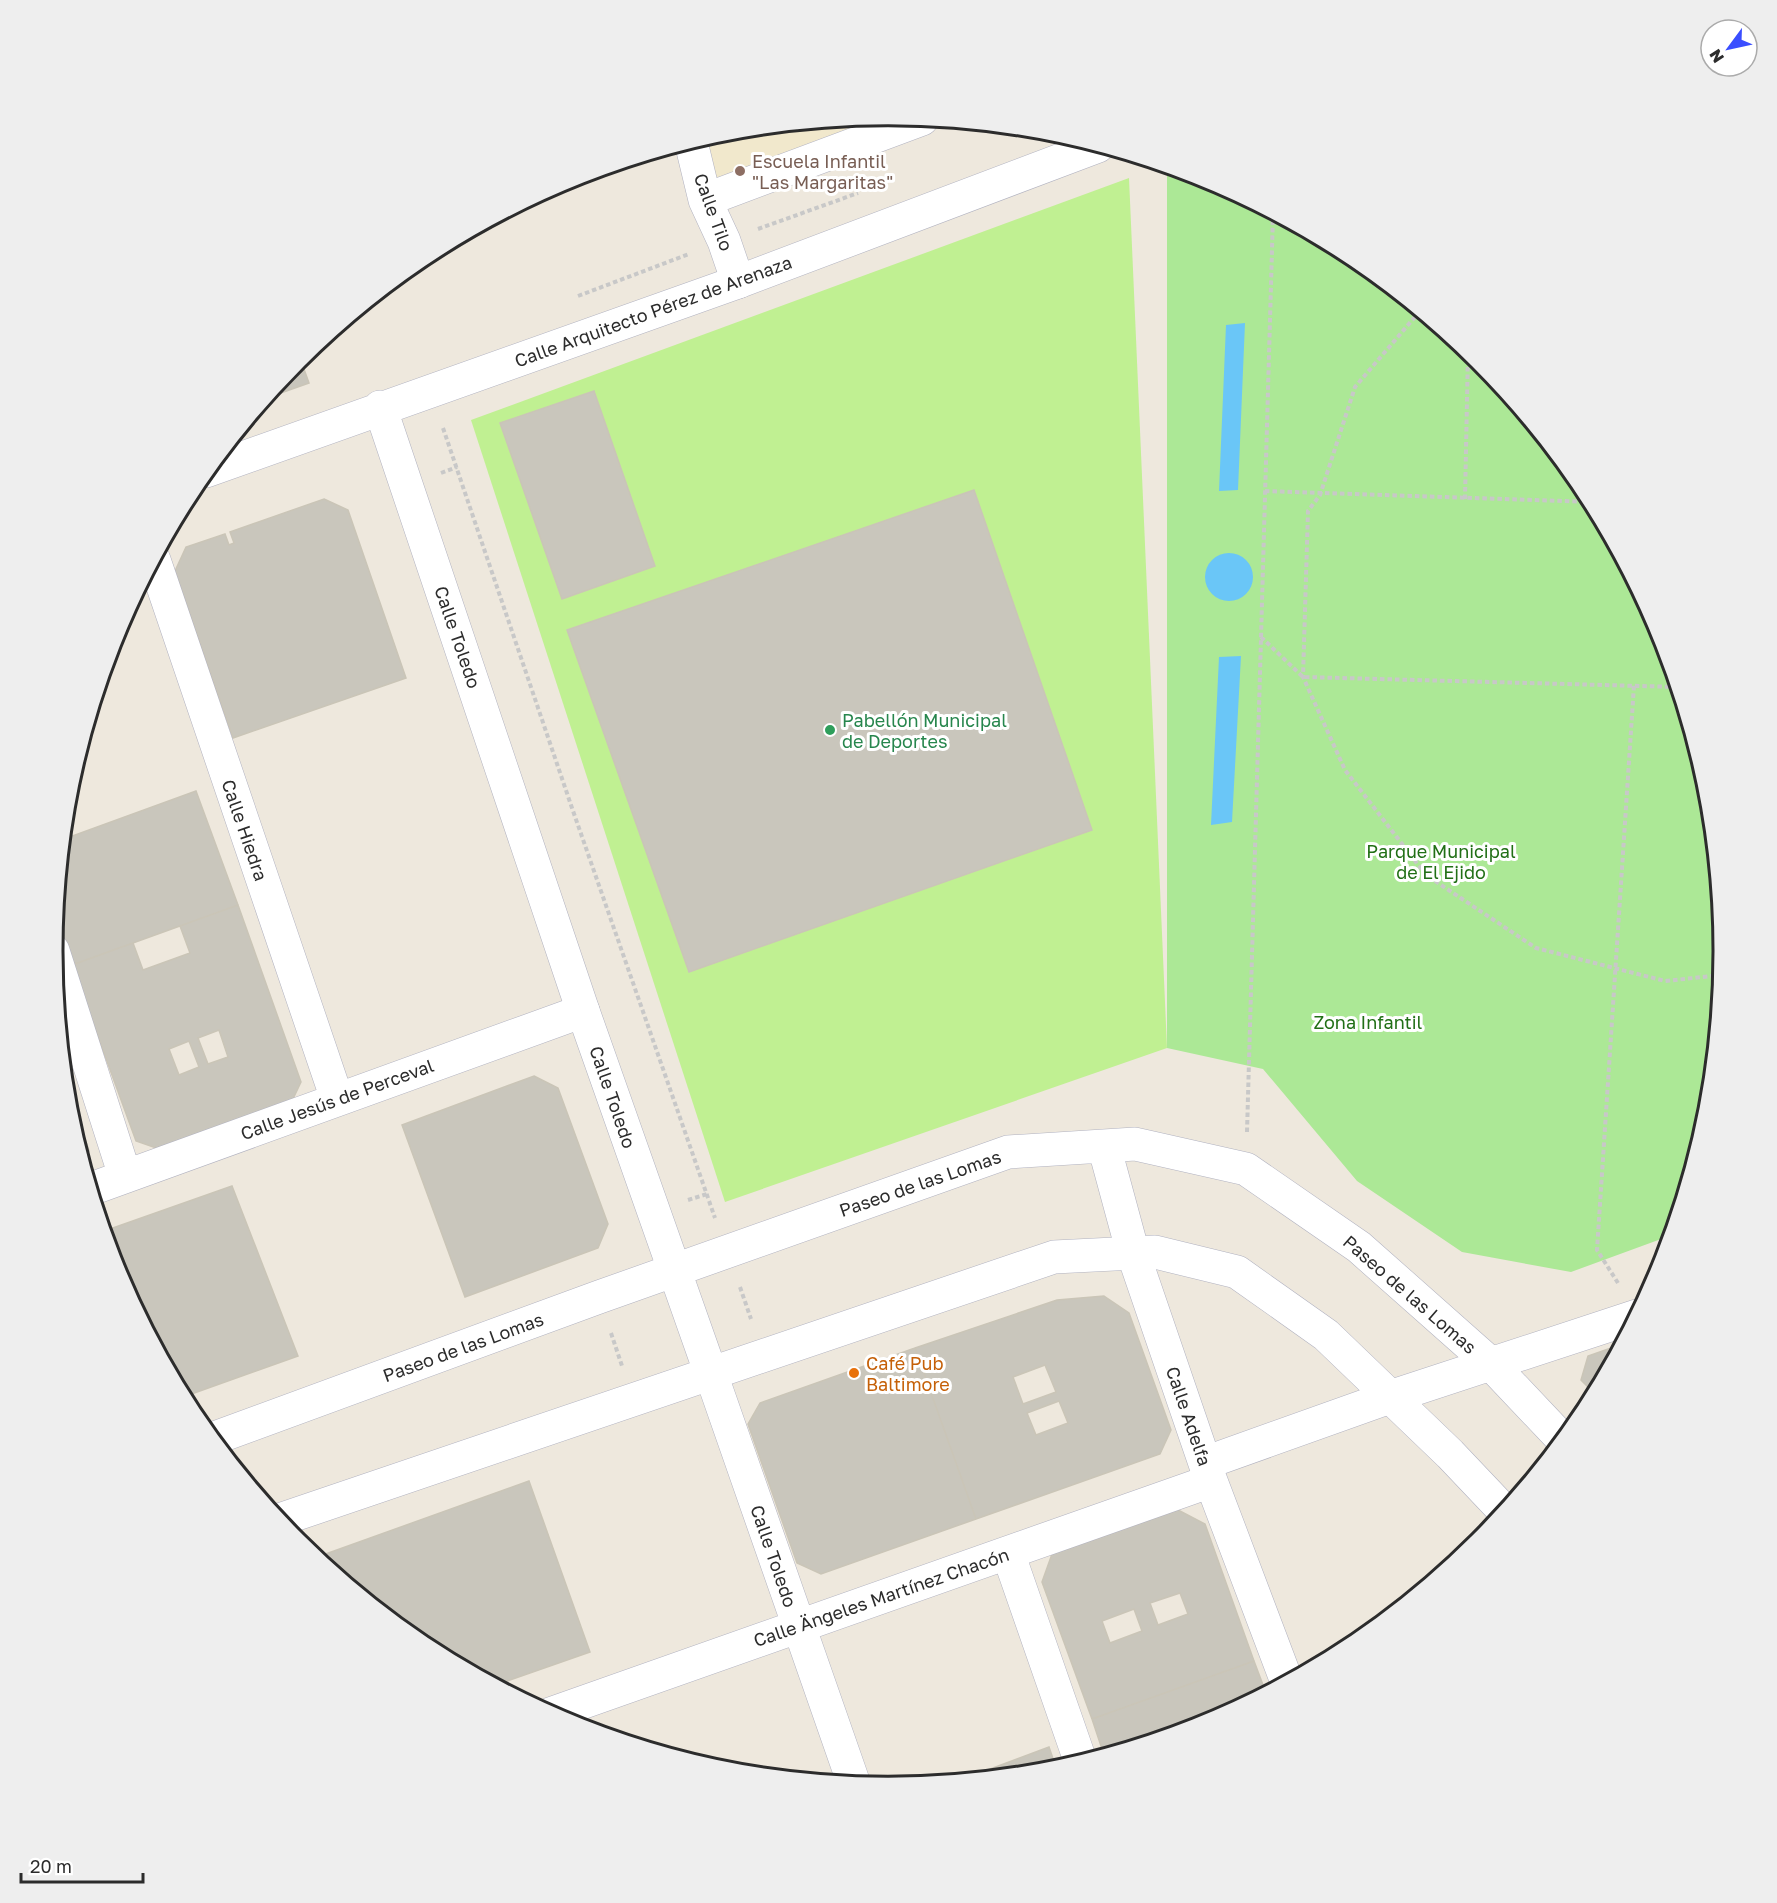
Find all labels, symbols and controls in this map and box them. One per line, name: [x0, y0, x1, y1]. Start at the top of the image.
north arrow: [1699, 18, 1759, 78]
text: N: [1705, 46, 1728, 67]
place label: Escuela Infantil "Las Margaritas": [752, 150, 893, 193]
marker: Escuela Infantil "Las Margaritas": [733, 164, 747, 178]
street label: Calle Tilo: [690, 170, 738, 254]
street label: Calle Arquitecto Pérez de Arenaza: [511, 251, 795, 371]
street label: Calle Toledo: [430, 583, 486, 691]
place label: Pabellón Municipal de Deportes: [842, 709, 1007, 752]
marker: Pabellón Municipal de Deportes: [823, 723, 837, 737]
street label: Calle Hiedra: [217, 776, 273, 884]
park label: Parque Municipal de El Ejido: [1366, 840, 1516, 883]
park label: Zona Infantil: [1314, 1011, 1423, 1033]
street label: Calle Toledo: [585, 1043, 641, 1151]
street label: Calle Jesús de Perceval: [237, 1054, 437, 1144]
street label: Paseo de las Lomas: [836, 1145, 1004, 1221]
street label: Paseo de las Lomas: [1339, 1230, 1481, 1358]
street label: Paseo de las Lomas: [380, 1308, 546, 1386]
place label: Café Pub Baltimore: [866, 1352, 950, 1395]
street label: Calle Adelfa: [1162, 1363, 1216, 1469]
marker: Café Pub Baltimore: [847, 1366, 861, 1380]
street label: Calle Toledo: [746, 1502, 802, 1610]
street label: Calle Ängeles Martínez Chacón: [750, 1543, 1012, 1651]
scale bar: [21, 1846, 142, 1884]
text: 20 m: [30, 1855, 72, 1877]

